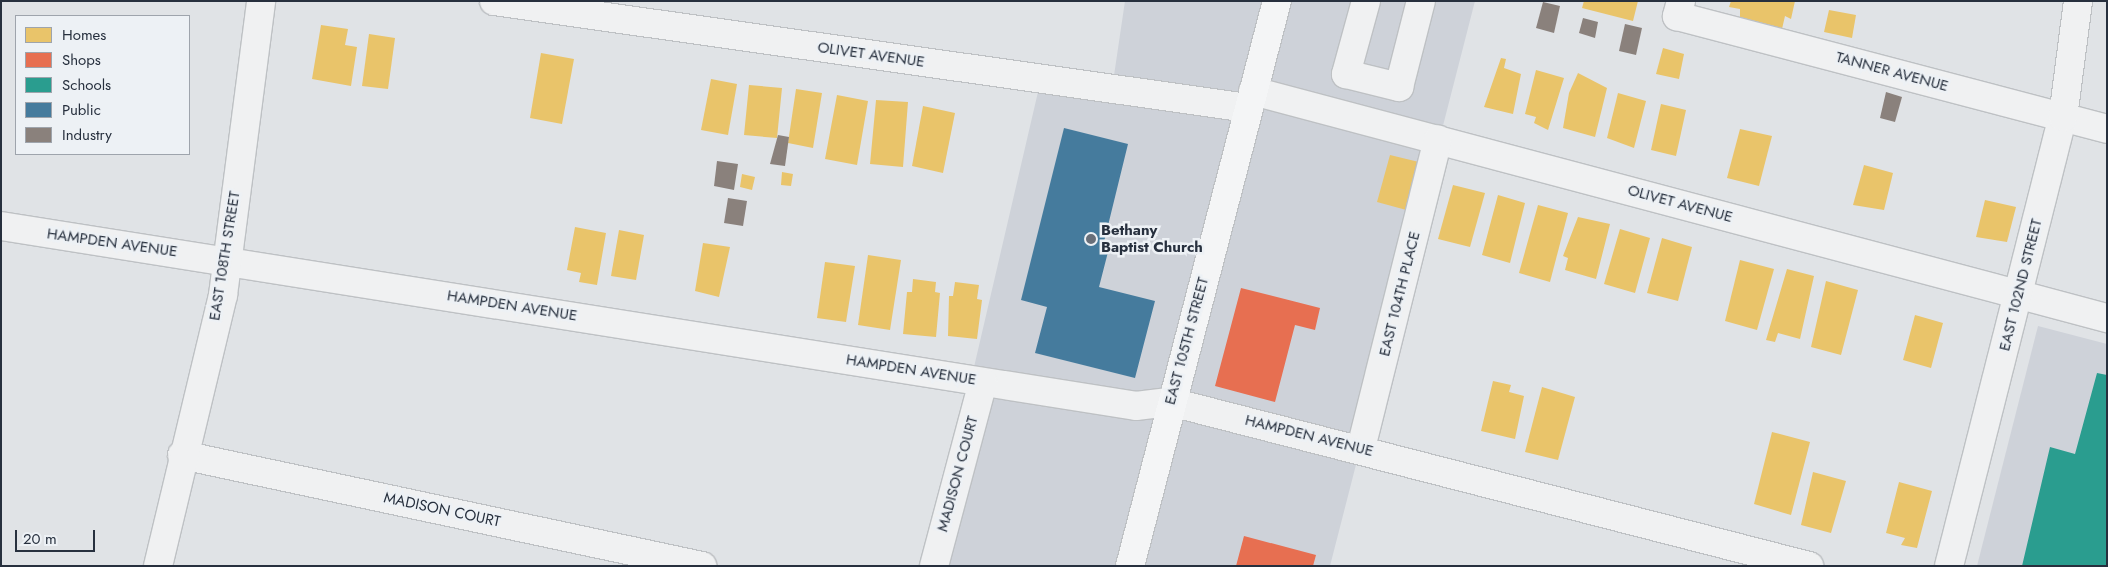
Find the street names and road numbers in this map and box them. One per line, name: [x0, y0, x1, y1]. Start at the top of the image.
street label: OLIVET AVENUE: [816, 39, 926, 71]
street label: TANNER AVENUE: [1834, 48, 1950, 96]
street label: OLIVET AVENUE: [1626, 181, 1734, 227]
street label: EAST 108TH STREET: [206, 190, 244, 322]
street label: EAST 102ND STREET: [1996, 217, 2046, 353]
street label: HAMPDEN AVENUE: [46, 225, 178, 261]
street label: EAST 104TH PLACE: [1376, 230, 1424, 358]
street label: EAST 105TH STREET: [1161, 275, 1213, 407]
street label: HAMPDEN AVENUE: [446, 287, 578, 325]
street label: HAMPDEN AVENUE: [845, 351, 977, 389]
street label: HAMPDEN AVENUE: [1243, 411, 1375, 461]
street label: MADISON COURT: [934, 414, 982, 534]
street label: MADISON COURT: [382, 489, 502, 531]

